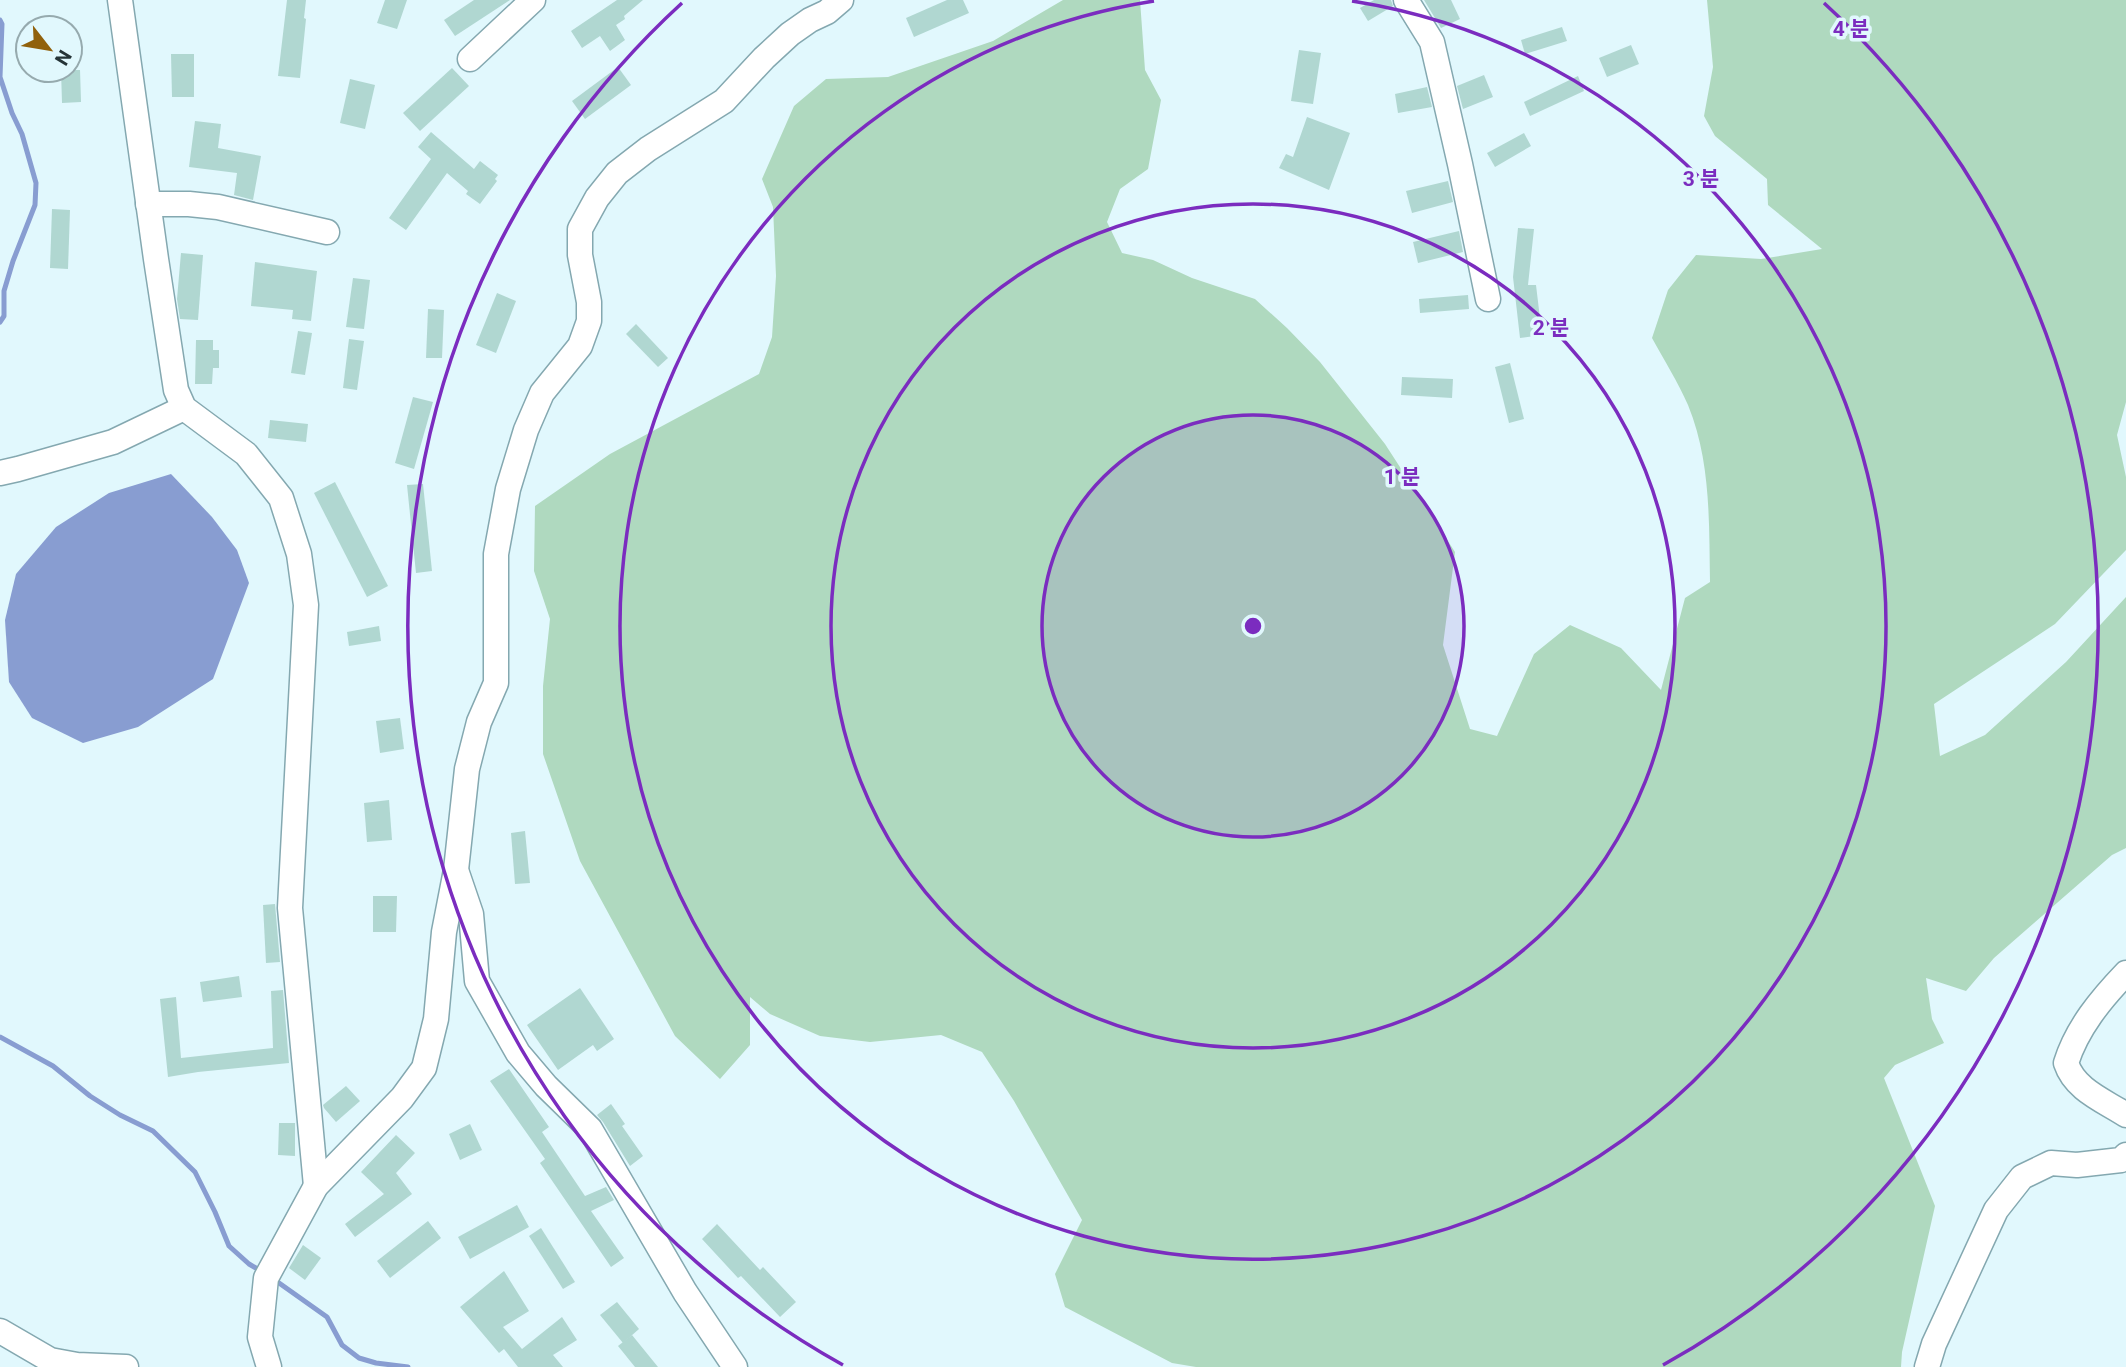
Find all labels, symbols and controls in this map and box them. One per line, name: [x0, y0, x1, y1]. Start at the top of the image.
north arrow: [14, 14, 84, 84]
text: 4 분: [1833, 17, 1869, 41]
text: N: [50, 46, 76, 69]
text: 3 분: [1683, 167, 1719, 191]
text: 2 분: [1533, 316, 1569, 340]
text: 1 분: [1384, 465, 1420, 489]
centre of rings: [1241, 614, 1265, 638]

